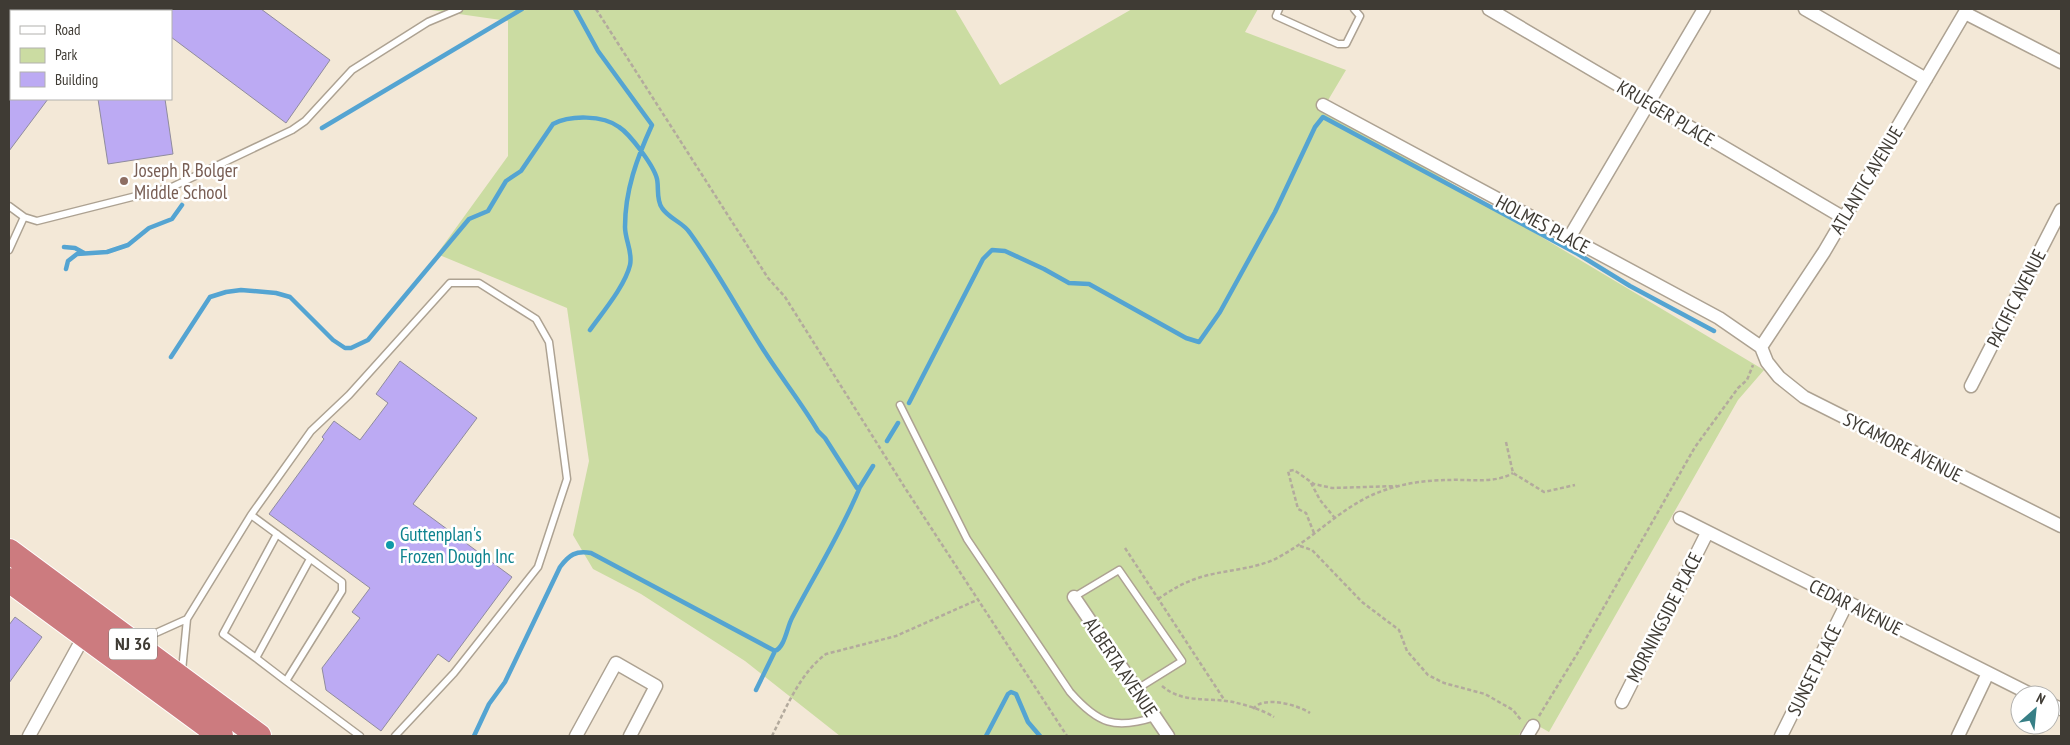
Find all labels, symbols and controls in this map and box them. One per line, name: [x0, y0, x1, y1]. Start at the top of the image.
legend: [10, 10, 172, 100]
text: Road: [55, 20, 81, 39]
text: Park: [55, 45, 77, 64]
text: Building: [55, 70, 98, 89]
street label: KRUEGER PLACE: [1613, 75, 1719, 151]
street label: ATLANTIC AVENUE: [1824, 122, 1908, 238]
place label: Joseph R Bolger Middle School: [133, 158, 238, 204]
marker: Joseph R Bolger Middle School: [118, 175, 130, 187]
street label: HOLMES PLACE: [1492, 189, 1594, 259]
street label: PACIFIC AVENUE: [1981, 245, 2051, 351]
street label: SYCAMORE AVENUE: [1840, 407, 1966, 487]
place label: Guttenplan's Frozen Dough Inc: [400, 522, 515, 568]
marker: Guttenplan's Frozen Dough Inc: [384, 539, 396, 551]
street label: MORNINGSIDE PLACE: [1621, 548, 1707, 686]
street label: CEDAR AVENUE: [1805, 573, 1907, 641]
street label: ALBERTA AVENUE: [1079, 613, 1163, 721]
street label: SUNSET PLACE: [1782, 620, 1846, 720]
road number: NJ 36: [109, 629, 157, 660]
north arrow: [2010, 685, 2060, 735]
text: N: [2033, 689, 2048, 708]

